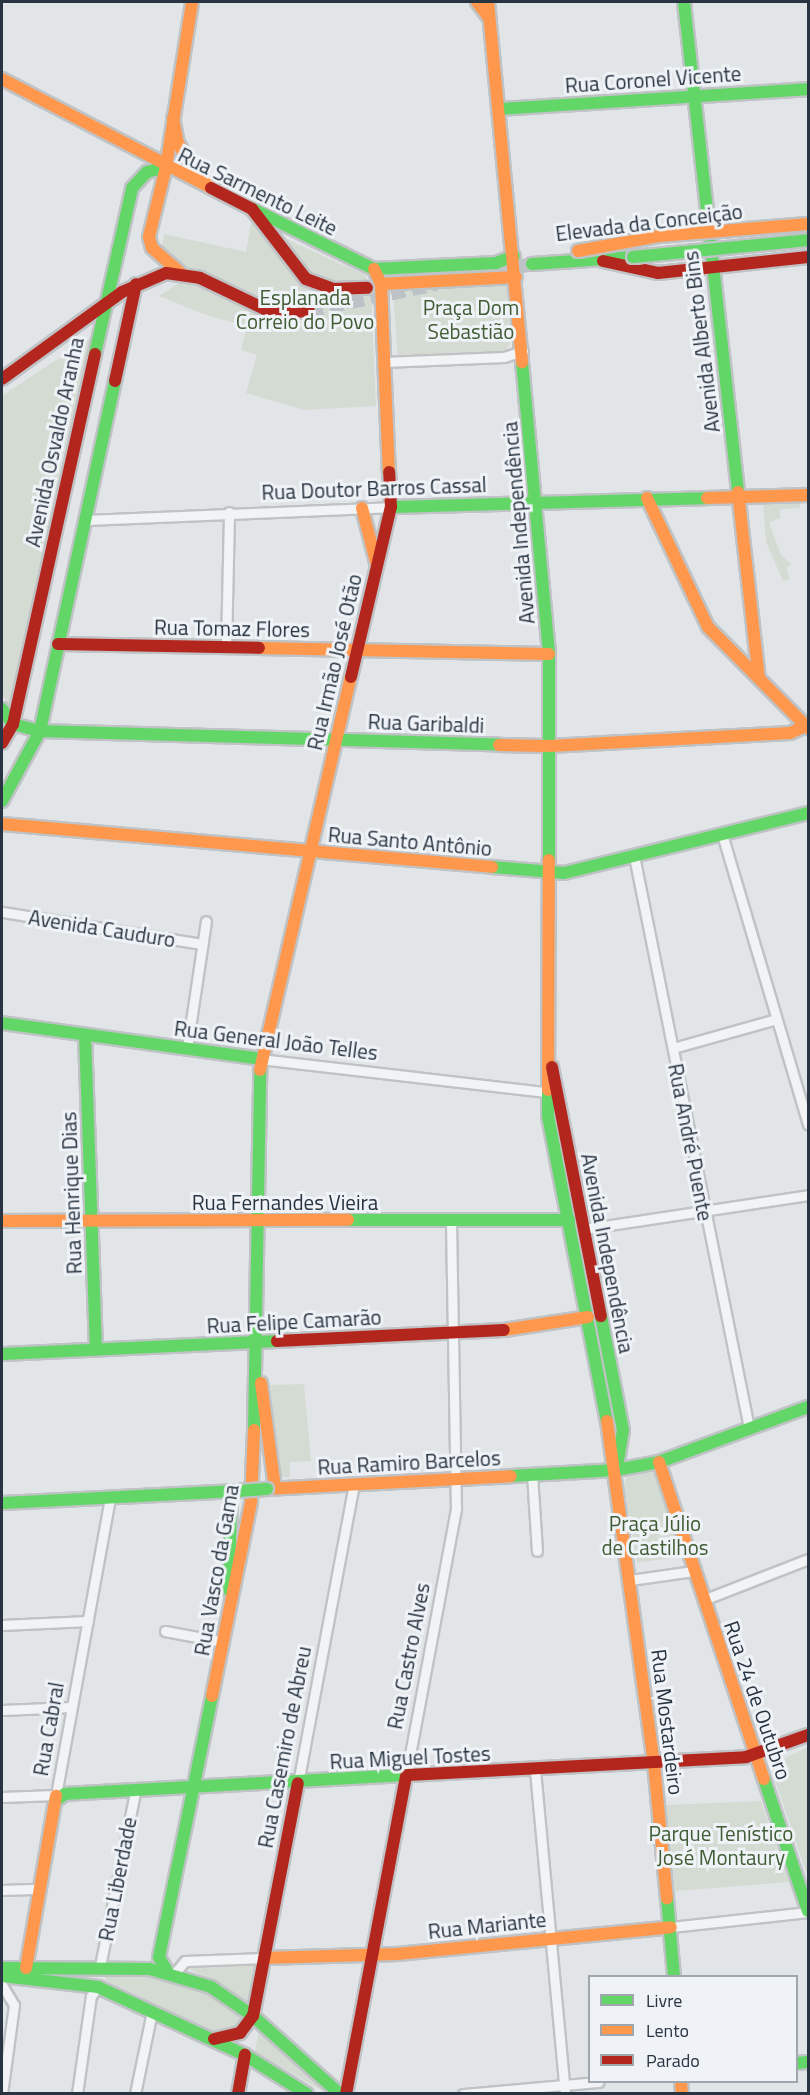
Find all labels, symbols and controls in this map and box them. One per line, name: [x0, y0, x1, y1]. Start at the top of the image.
street label: Rua Coronel Vicente: [564, 60, 742, 98]
street label: Rua Sarmento Leite: [174, 142, 342, 240]
street label: Elevada da Conceição: [554, 198, 744, 246]
street label: Avenida Alberto Bins: [677, 250, 725, 434]
park label: Esplanada Correio do Povo: [236, 284, 374, 334]
park label: Praça Dom Sebastião: [423, 294, 519, 344]
street label: Avenida Osvaldo Aranha: [19, 335, 89, 549]
street label: Avenida Independência: [497, 421, 539, 625]
street label: Rua Doutor Barros Cassal: [261, 471, 487, 505]
street label: Rua Irmão José Otão: [301, 571, 367, 753]
street label: Rua Tomaz Flores: [154, 614, 310, 642]
street label: Rua Garibaldi: [367, 708, 485, 738]
street label: Rua Santo Antônio: [327, 821, 493, 861]
street label: Avenida Cauduro: [27, 904, 177, 952]
street label: Rua General João Telles: [173, 1015, 379, 1065]
street label: Rua André Puente: [663, 1061, 719, 1223]
street label: Rua Henrique Dias: [56, 1111, 86, 1275]
street label: Avenida Independência: [576, 1151, 640, 1355]
street label: Rua Fernandes Vieira: [192, 1189, 378, 1215]
street label: Rua Felipe Camarão: [206, 1304, 382, 1338]
street label: Rua Ramiro Barcelos: [317, 1445, 501, 1479]
street label: Rua Vasco da Gama: [189, 1482, 243, 1658]
park label: Praça Júlio de Castilhos: [602, 1510, 708, 1560]
street label: Rua Castro Alves: [381, 1581, 435, 1731]
street label: Rua 24 de Outubro: [719, 1617, 797, 1783]
street label: Rua Casemiro de Abreu: [252, 1644, 316, 1850]
street label: Rua Mostardeiro: [647, 1648, 689, 1796]
street label: Rua Cabral: [27, 1680, 69, 1778]
street label: Rua Miguel Tostes: [329, 1740, 491, 1774]
street label: Rua Liberdade: [93, 1815, 141, 1943]
park label: Parque Tenístico José Montaury: [649, 1820, 793, 1870]
street label: Rua Mariante: [427, 1906, 547, 1944]
legend: [588, 1975, 798, 2083]
text: Livre: [646, 1987, 682, 2014]
text: Lento: [646, 2017, 689, 2044]
text: Parado: [646, 2047, 700, 2074]

